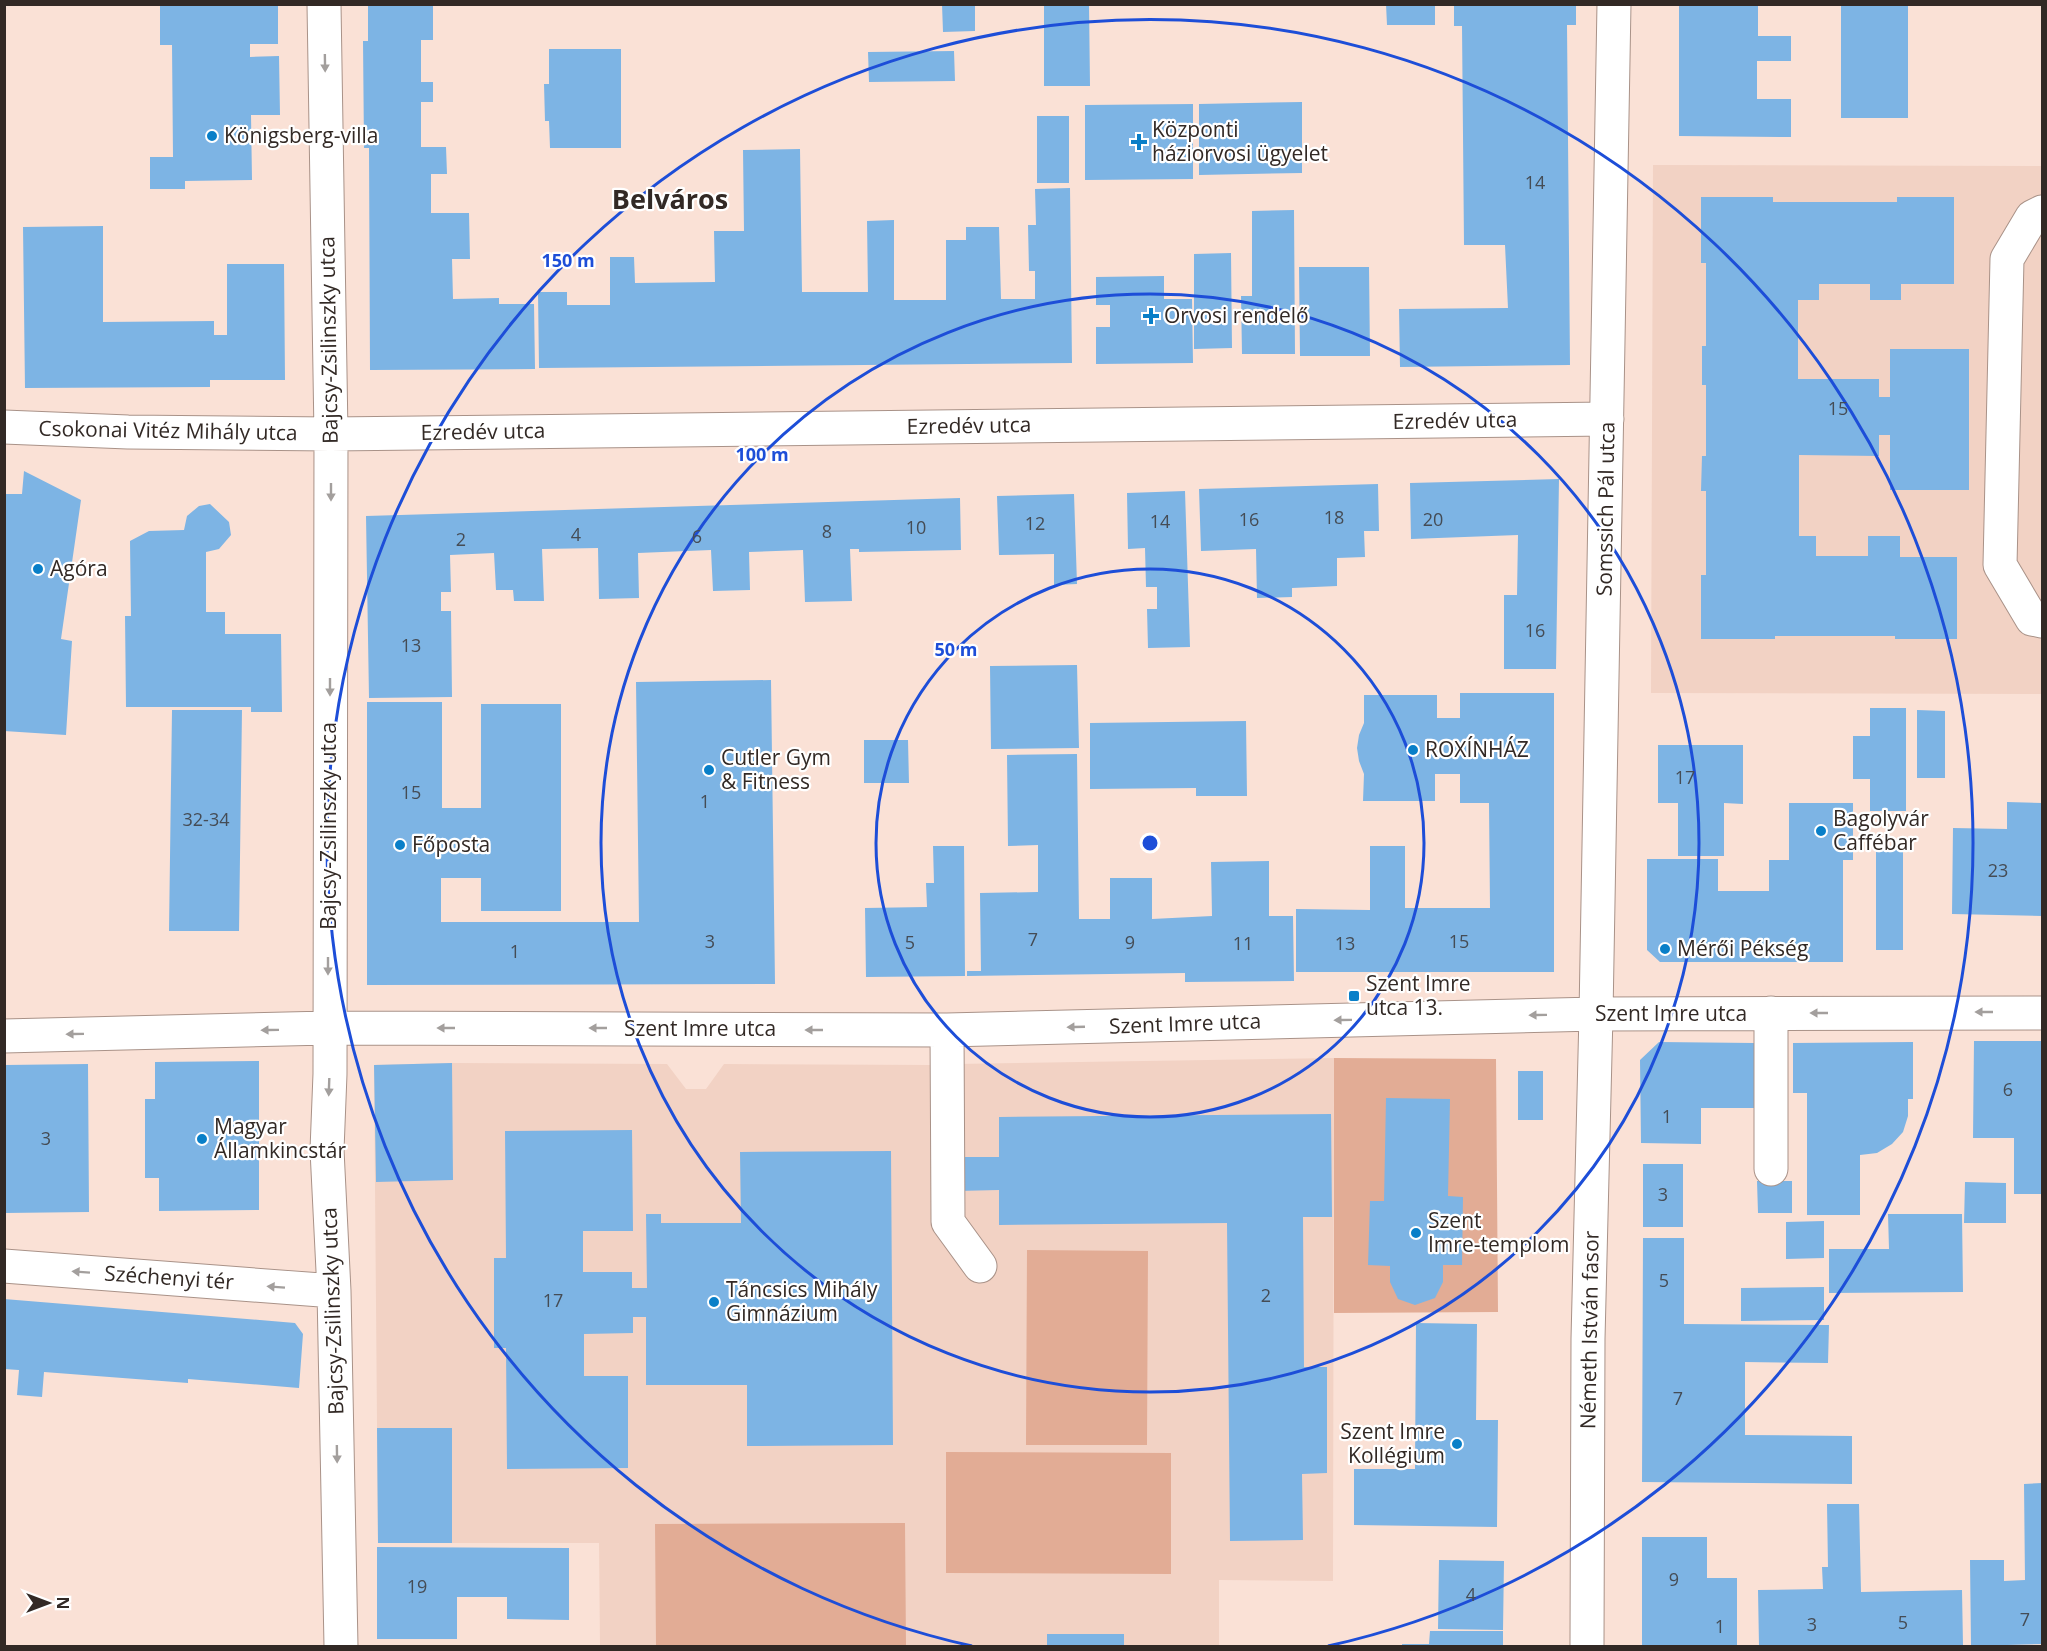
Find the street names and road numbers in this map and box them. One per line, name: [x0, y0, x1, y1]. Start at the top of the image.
street label: Bajcsy-Zsilinszky utca: [312, 236, 344, 444]
street label: Ezredév utca: [1392, 405, 1518, 435]
street label: Ezredév utca: [906, 410, 1032, 440]
street label: Csokonai Vitéz Mihály utca: [38, 414, 298, 446]
street label: Ezredév utca: [420, 416, 546, 446]
street label: Somssich Pál utca: [1589, 422, 1621, 596]
street label: Bajcsy-Zsilinszky utca: [314, 722, 342, 930]
street label: Szent Imre utca: [1595, 999, 1747, 1027]
street label: Szent Imre utca: [1108, 1006, 1262, 1040]
street label: Szent Imre utca: [624, 1014, 776, 1042]
street label: Bajcsy-Zsilinszky utca: [314, 1207, 350, 1415]
street label: Németh István fasor: [1573, 1230, 1605, 1429]
street label: Széchenyi tér: [103, 1259, 235, 1296]

